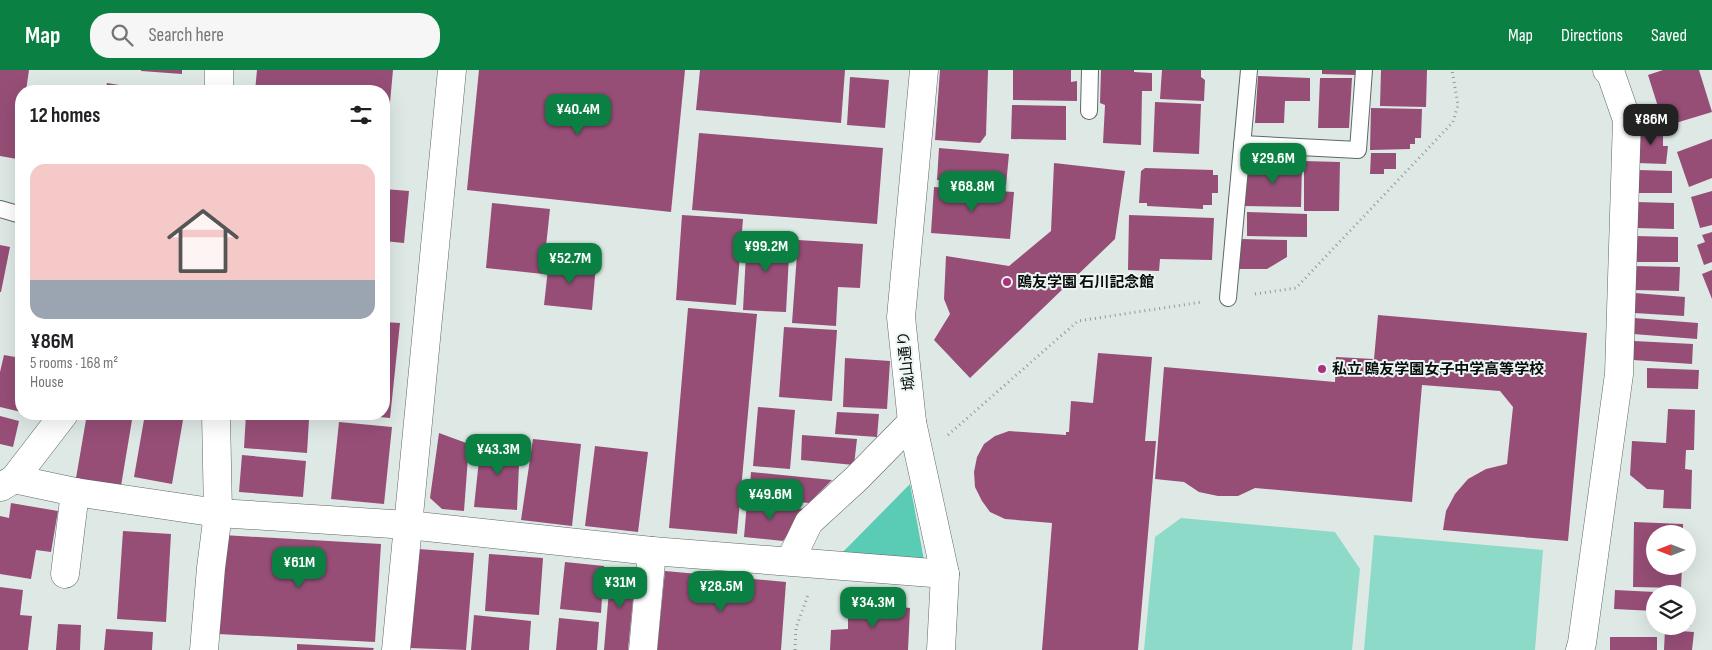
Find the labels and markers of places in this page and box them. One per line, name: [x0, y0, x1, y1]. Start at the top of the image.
pin: ¥40.4M: [537, 93, 619, 136]
pin: ¥86M: [1621, 104, 1681, 146]
pin: ¥29.6M: [1232, 142, 1314, 185]
pin: ¥68.8M: [931, 170, 1013, 213]
pin: ¥99.2M: [725, 230, 807, 273]
pin: ¥52.7M: [529, 242, 611, 285]
place label: 鴎友学園 石川記念館: [1017, 273, 1154, 292]
marker: 鴎友学園 石川記念館: [1001, 276, 1013, 288]
place label: 私立 鴎友学園女子中学高等学校: [1332, 360, 1544, 379]
marker: 私立 鴎友学園女子中学高等学校: [1316, 363, 1328, 375]
pin: ¥43.3M: [457, 434, 539, 476]
pin: ¥49.6M: [729, 478, 811, 521]
pin: ¥61M: [269, 546, 329, 589]
pin: ¥31M: [590, 566, 650, 609]
pin: ¥28.5M: [680, 570, 762, 613]
pin: ¥34.3M: [832, 586, 914, 629]

